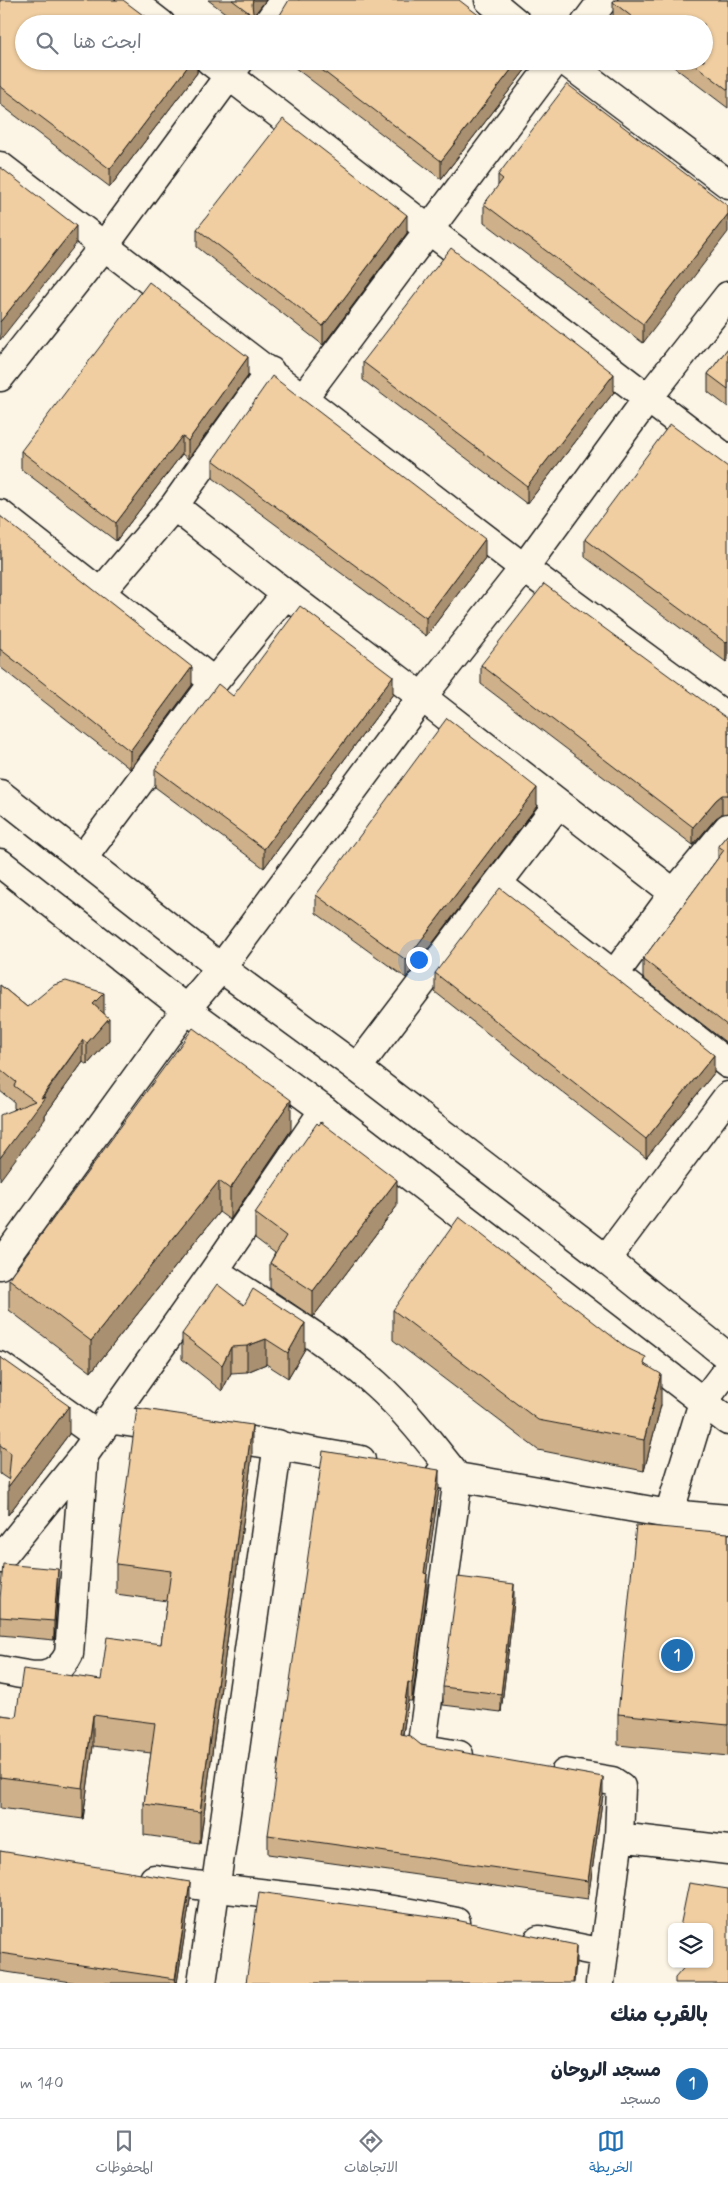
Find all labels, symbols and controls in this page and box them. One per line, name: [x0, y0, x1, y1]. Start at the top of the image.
search box: [15, 15, 713, 70]
icon: search: [33, 29, 61, 57]
text: ابحث هنا: [73, 30, 142, 55]
your location: [406, 947, 432, 973]
pin: 1: [661, 1636, 693, 1674]
map controls: [668, 1923, 713, 1968]
button: layers: [668, 1923, 713, 1968]
text: بالقرب منك: [610, 2001, 708, 2029]
text: مسجد الروحان: [551, 2058, 661, 2083]
text: 140 m: [20, 2073, 64, 2094]
text: 1: [688, 2073, 696, 2094]
text: مسجد: [620, 2089, 661, 2110]
tab: المحفوظات: [95, 2127, 153, 2180]
tab: الاتجاهات: [344, 2127, 398, 2180]
tab: الخريطة: [589, 2127, 633, 2180]

